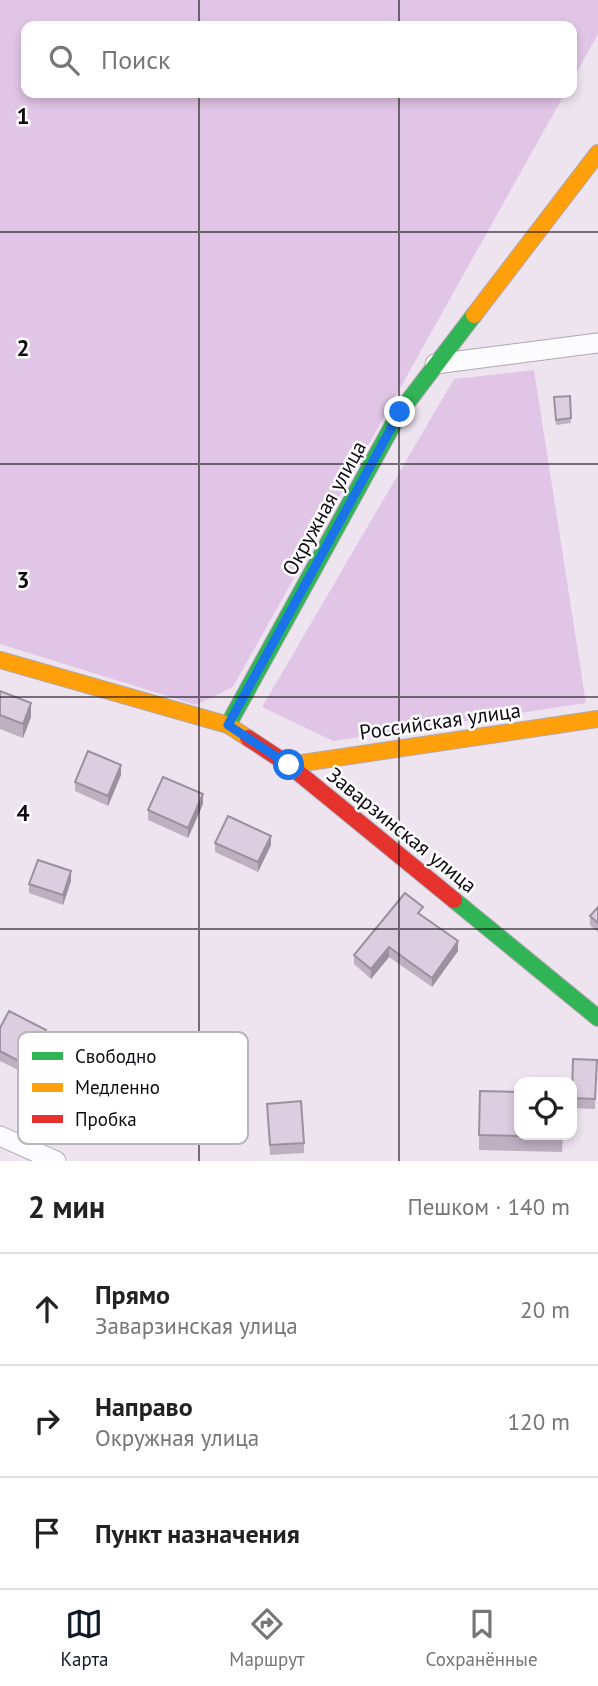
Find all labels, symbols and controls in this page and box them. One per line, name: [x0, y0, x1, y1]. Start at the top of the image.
search box: [21, 21, 577, 98]
icon: search: [45, 41, 83, 79]
text: Поиск: [101, 43, 170, 76]
text: 1: [16, 101, 30, 130]
text: 2: [16, 333, 30, 362]
route end: [384, 396, 415, 427]
street label: Окружная улица: [276, 436, 372, 580]
text: 3: [16, 565, 30, 594]
street label: Российская улица: [358, 696, 522, 746]
route start: [273, 749, 304, 780]
street label: Заварзинская улица: [322, 761, 482, 899]
text: 4: [16, 798, 30, 827]
legend: [18, 1032, 248, 1144]
text: Свободно: [75, 1044, 157, 1068]
text: Медленно: [75, 1075, 160, 1099]
map controls: [514, 1077, 577, 1140]
button: locate: [514, 1077, 577, 1140]
text: Пробка: [75, 1107, 137, 1131]
text: 2 мин: [28, 1187, 105, 1226]
text: Пешком · 140 m: [407, 1192, 570, 1221]
text: Прямо: [95, 1278, 170, 1311]
icon: ahead: [28, 1290, 66, 1328]
text: 20 m: [520, 1295, 570, 1324]
text: Заварзинская улица: [95, 1311, 298, 1340]
text: Направо: [95, 1390, 193, 1423]
icon: right: [28, 1402, 66, 1440]
text: 120 m: [508, 1407, 570, 1436]
text: Окружная улица: [95, 1423, 259, 1452]
icon: arrive: [28, 1514, 66, 1552]
text: Пункт назначения: [95, 1517, 300, 1550]
tab: Карта: [60, 1605, 108, 1671]
tab: Маршрут: [229, 1605, 305, 1671]
tab: Сохранённые: [425, 1605, 538, 1671]

